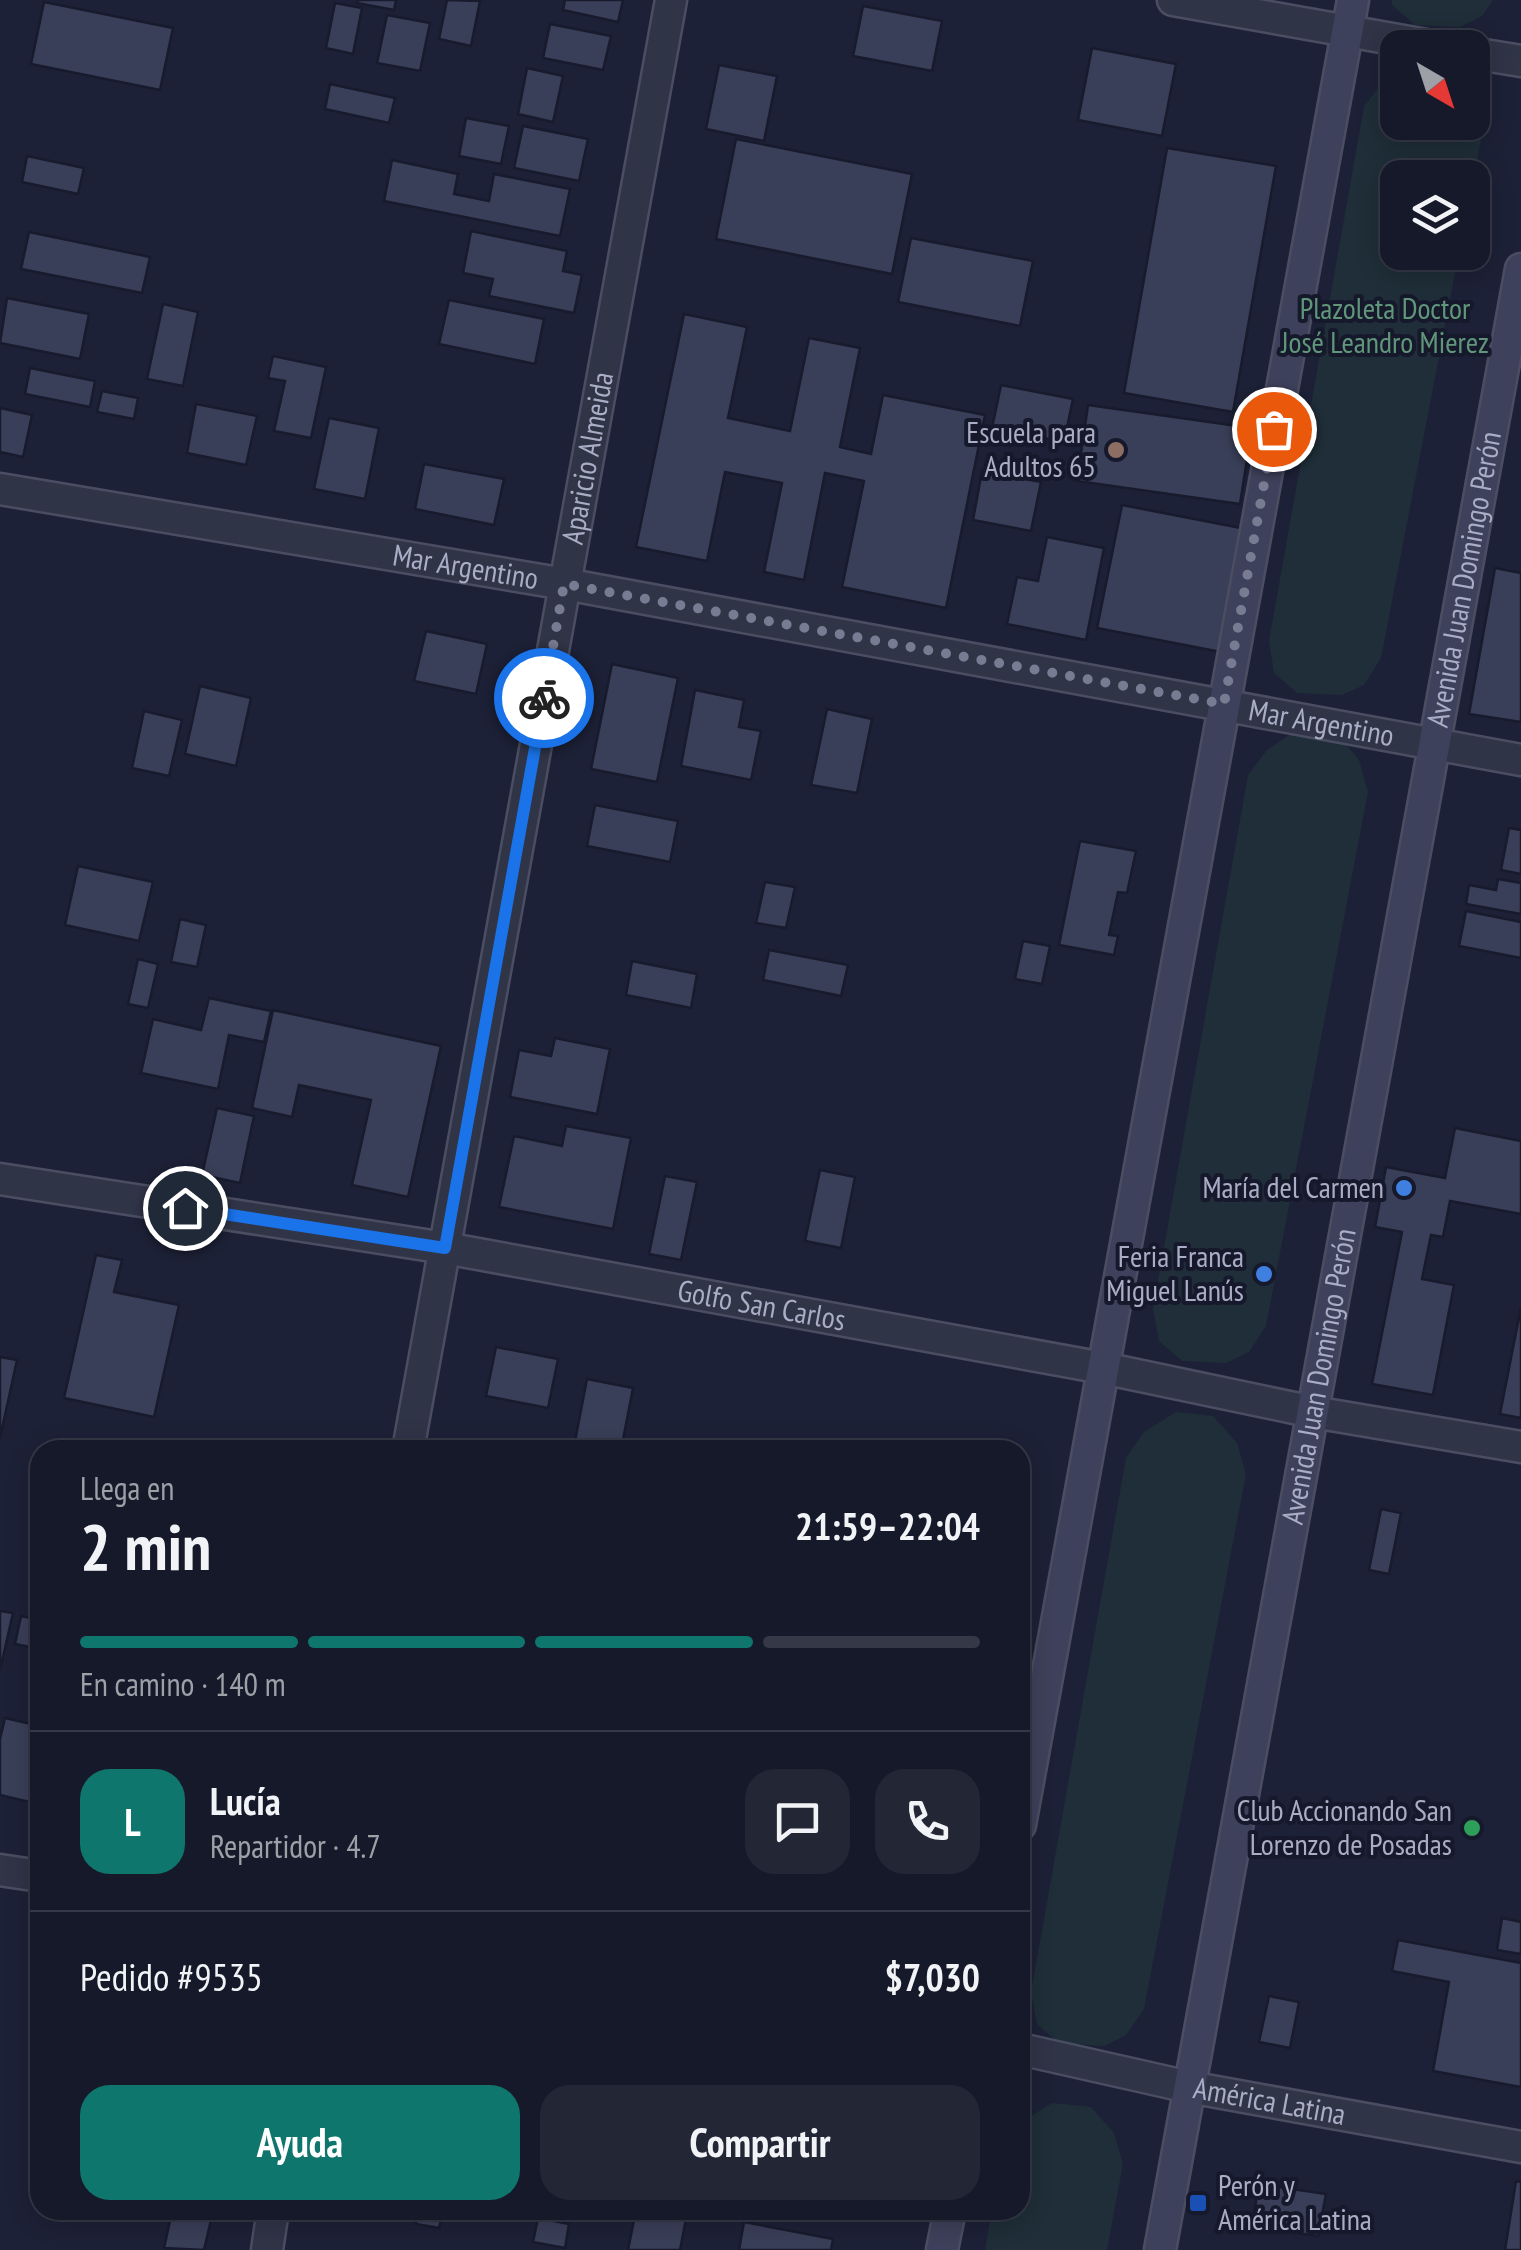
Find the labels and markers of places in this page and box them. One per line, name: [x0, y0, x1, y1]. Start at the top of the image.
pin: [1232, 387, 1317, 472]
place label: Escuela para Adultos 65: [966, 412, 1096, 485]
marker: Escuela para Adultos 65: [1105, 439, 1127, 461]
pin: [143, 1166, 228, 1251]
place label: María del Carmen: [1202, 1167, 1384, 1206]
marker: María del Carmen: [1393, 1177, 1415, 1199]
place label: Feria Franca Miguel Lanús: [1106, 1236, 1244, 1309]
marker: Feria Franca Miguel Lanús: [1253, 1263, 1275, 1285]
place label: Club Accionando San Lorenzo de Posadas: [1237, 1790, 1452, 1863]
marker: Club Accionando San Lorenzo de Posadas: [1461, 1817, 1483, 1839]
place label: Perón y América Latina: [1218, 2165, 1372, 2238]
marker: Perón y América Latina: [1187, 2192, 1209, 2214]

